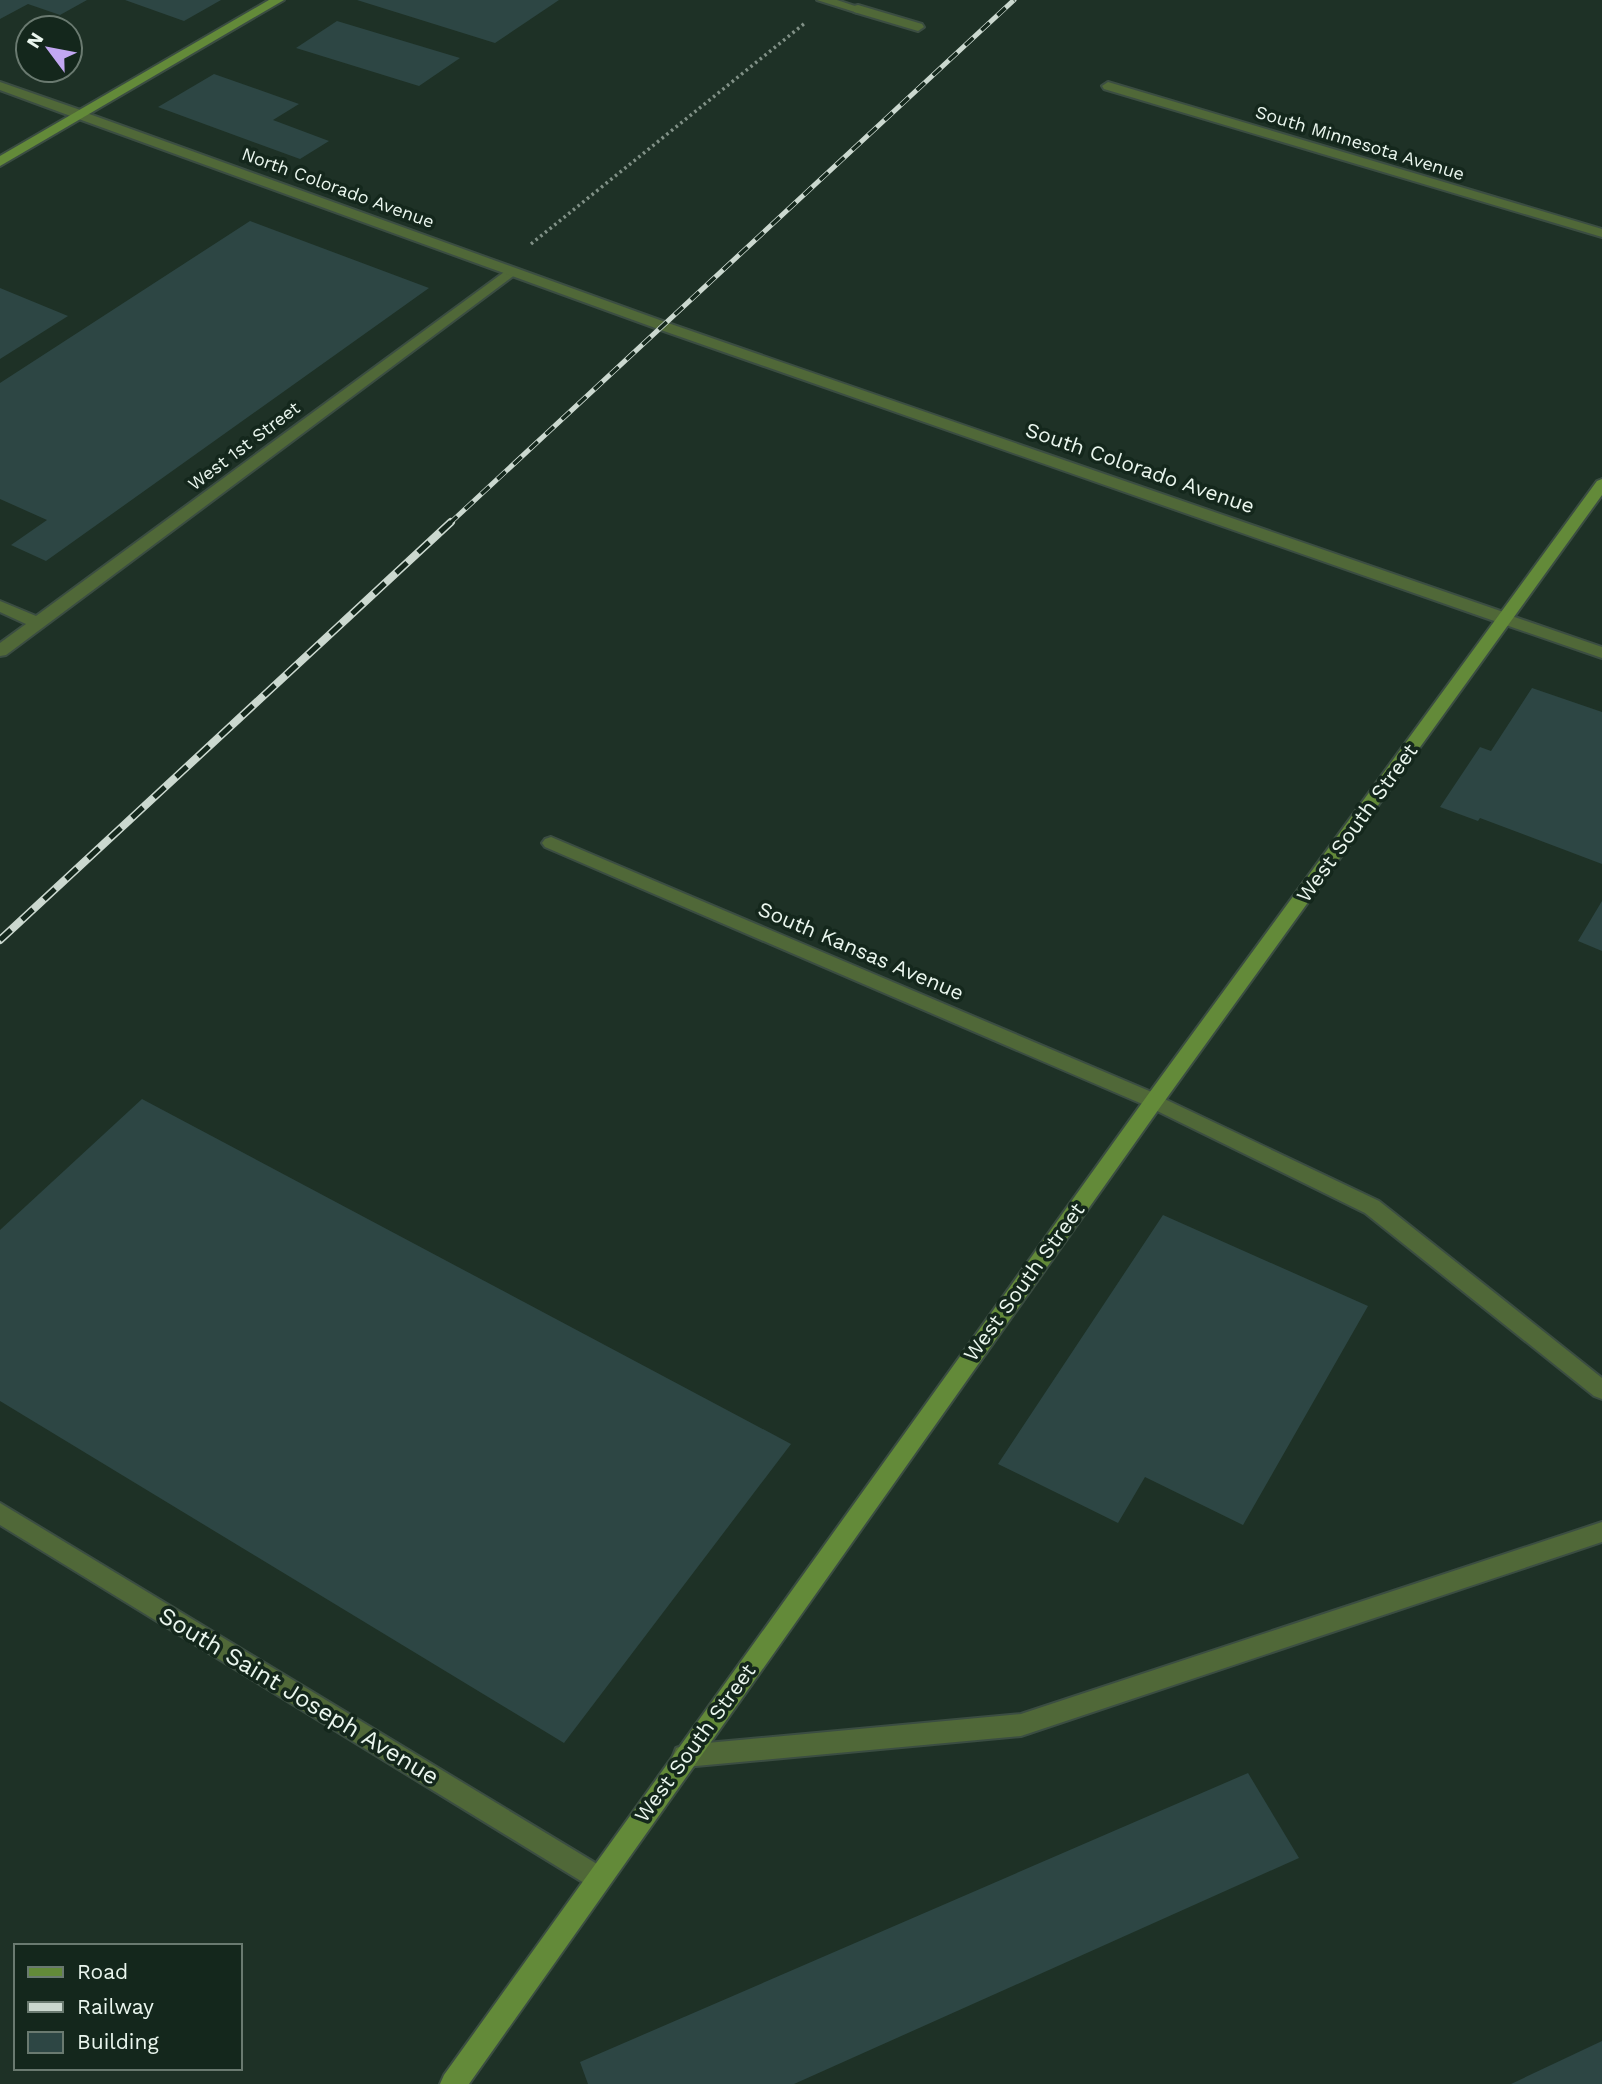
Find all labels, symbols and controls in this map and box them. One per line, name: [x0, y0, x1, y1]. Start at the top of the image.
north arrow: [14, 14, 84, 84]
text: N: [22, 28, 48, 52]
street label: South Minnesota Avenue: [1253, 101, 1467, 184]
street label: North Colorado Avenue: [239, 143, 437, 232]
street label: West 1st Street: [184, 397, 304, 494]
street label: South Colorado Avenue: [1022, 417, 1258, 519]
street label: West South Street: [1291, 738, 1423, 907]
street label: South Kansas Avenue: [755, 896, 968, 1005]
street label: West South Street: [958, 1197, 1090, 1366]
street label: South Saint Joseph Avenue: [154, 1601, 444, 1791]
street label: West South Street: [629, 1658, 761, 1827]
legend: [14, 1944, 242, 2070]
text: Road: [77, 1959, 128, 1984]
text: Railway: [77, 1994, 154, 2019]
text: Building: [77, 2029, 159, 2054]

